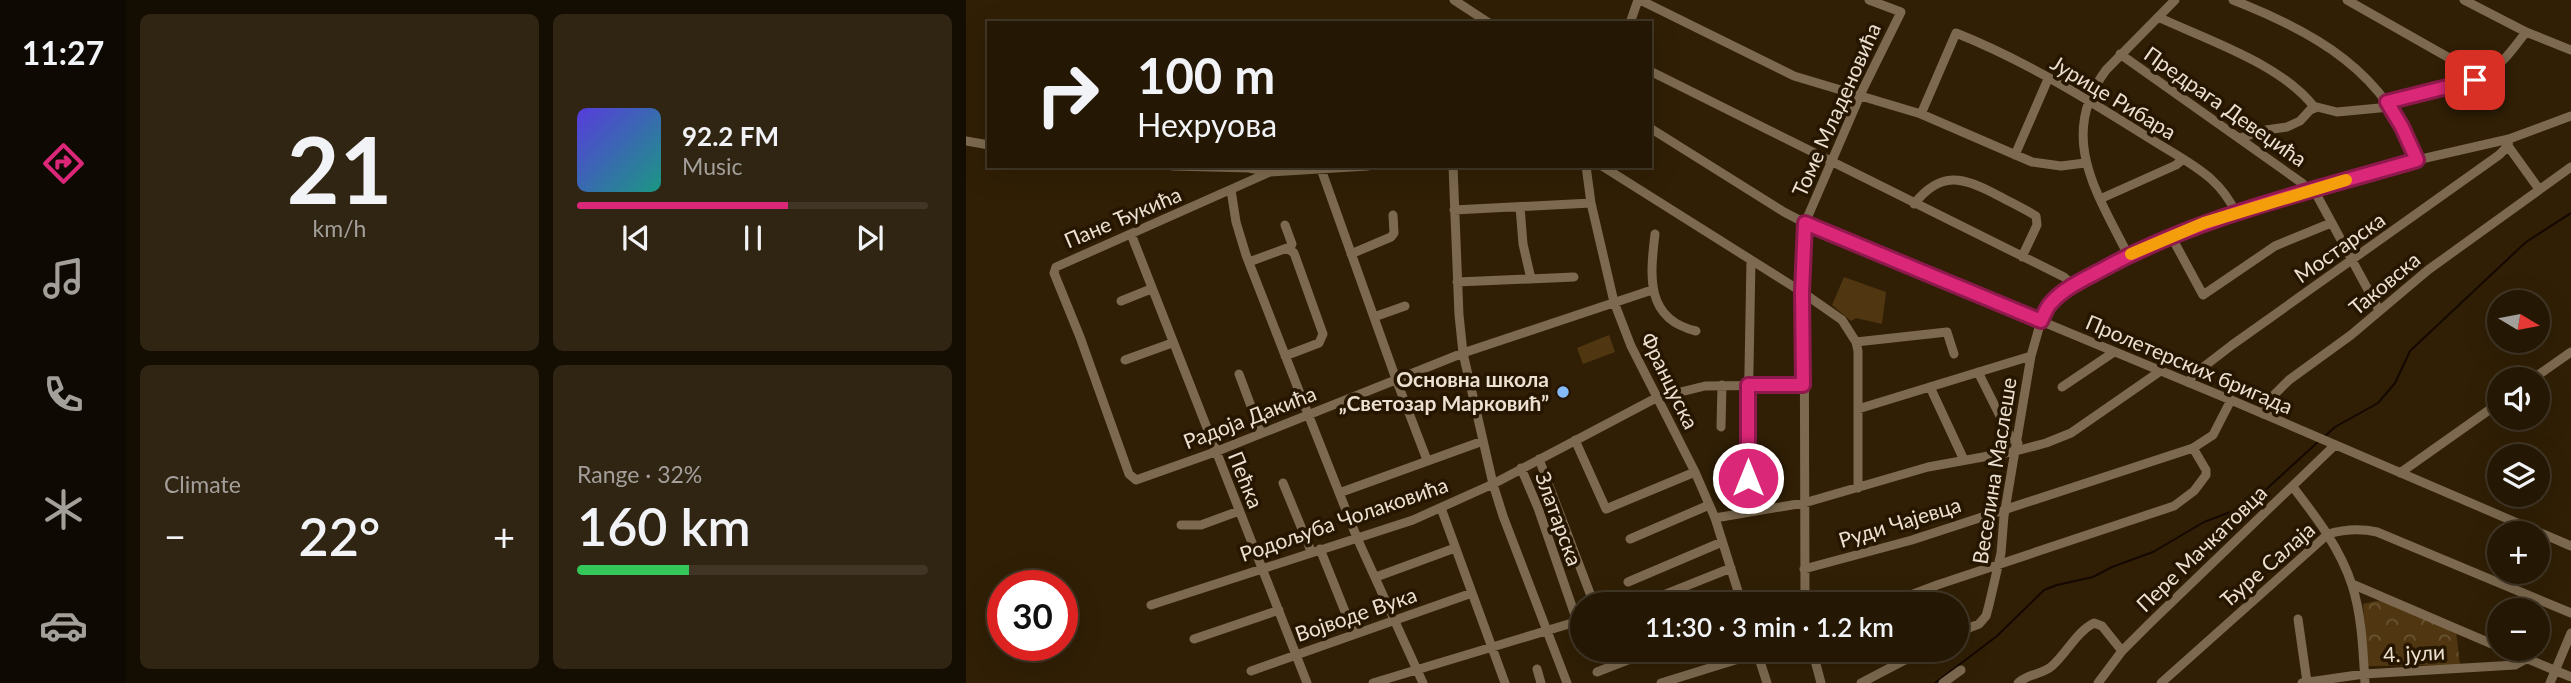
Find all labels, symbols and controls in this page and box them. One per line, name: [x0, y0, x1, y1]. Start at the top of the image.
street label: Томе Младеновића: [1786, 19, 1885, 200]
text: 11:27: [22, 33, 104, 72]
street label: Предрага Девеџића: [2140, 40, 2312, 171]
text: 100 m: [1137, 46, 1275, 104]
icon: right: [1022, 49, 1113, 140]
street label: Јурице Рибара: [2047, 49, 2181, 144]
pin: [2445, 50, 2505, 110]
icon: arrive: [2456, 61, 2494, 99]
text: Нехруова: [1137, 105, 1277, 144]
text: 21: [287, 114, 392, 223]
text: 92.2 FM: [682, 120, 779, 152]
icon: directions: [39, 139, 88, 188]
text: Music: [682, 152, 742, 180]
street label: Пане Ђукића: [1060, 181, 1185, 252]
street label: Мостарска: [2289, 206, 2389, 287]
text: km/h: [313, 214, 366, 242]
icon: previous: [617, 219, 655, 257]
icon: pause: [734, 219, 772, 257]
icon: next: [851, 219, 889, 257]
street label: Таковска: [2344, 246, 2424, 320]
icon: music: [39, 254, 88, 303]
north arrow: [2487, 290, 2550, 354]
map controls: [2487, 290, 2550, 661]
street label: Пролетерских бригада: [2082, 309, 2297, 419]
street label: Француска: [1636, 328, 1704, 433]
place label: Основна школа „Светозар Марковић”: [1339, 366, 1549, 415]
button: sound: [2487, 367, 2550, 430]
icon: phone: [39, 370, 88, 419]
street label: Веселина Маслеше: [1966, 376, 2021, 566]
street label: Радоја Дакића: [1180, 380, 1319, 453]
marker: Основна школа „Светозар Марковић”: [1555, 384, 1571, 400]
position arrow: [1711, 441, 1785, 515]
button: layers: [2487, 444, 2550, 507]
street label: Пећка: [1224, 447, 1269, 512]
text: Range · 32%: [577, 460, 702, 488]
street label: Златарска: [1531, 468, 1588, 569]
text: Climate: [164, 470, 241, 498]
street label: Родољуба Чолаковића: [1236, 471, 1451, 566]
street label: Пере Мачкатовца: [2131, 479, 2271, 617]
icon: climate: [39, 485, 88, 534]
street label: Руди Чајевца: [1835, 491, 1964, 552]
text: 160 km: [577, 495, 751, 557]
text: 22°: [299, 505, 380, 567]
text: −: [164, 513, 186, 559]
text: +: [493, 513, 515, 559]
street label: Ђуре Салаја: [2215, 516, 2319, 612]
button: +: [2487, 521, 2550, 584]
speed limit sign: 30: [987, 570, 1078, 661]
street label: Војводе Вука: [1291, 581, 1420, 646]
button: −: [2487, 598, 2550, 661]
icon: car: [39, 601, 88, 650]
text: 11:30 · 3 min · 1.2 km: [1645, 611, 1894, 643]
street label: 4. јули: [2382, 638, 2445, 667]

